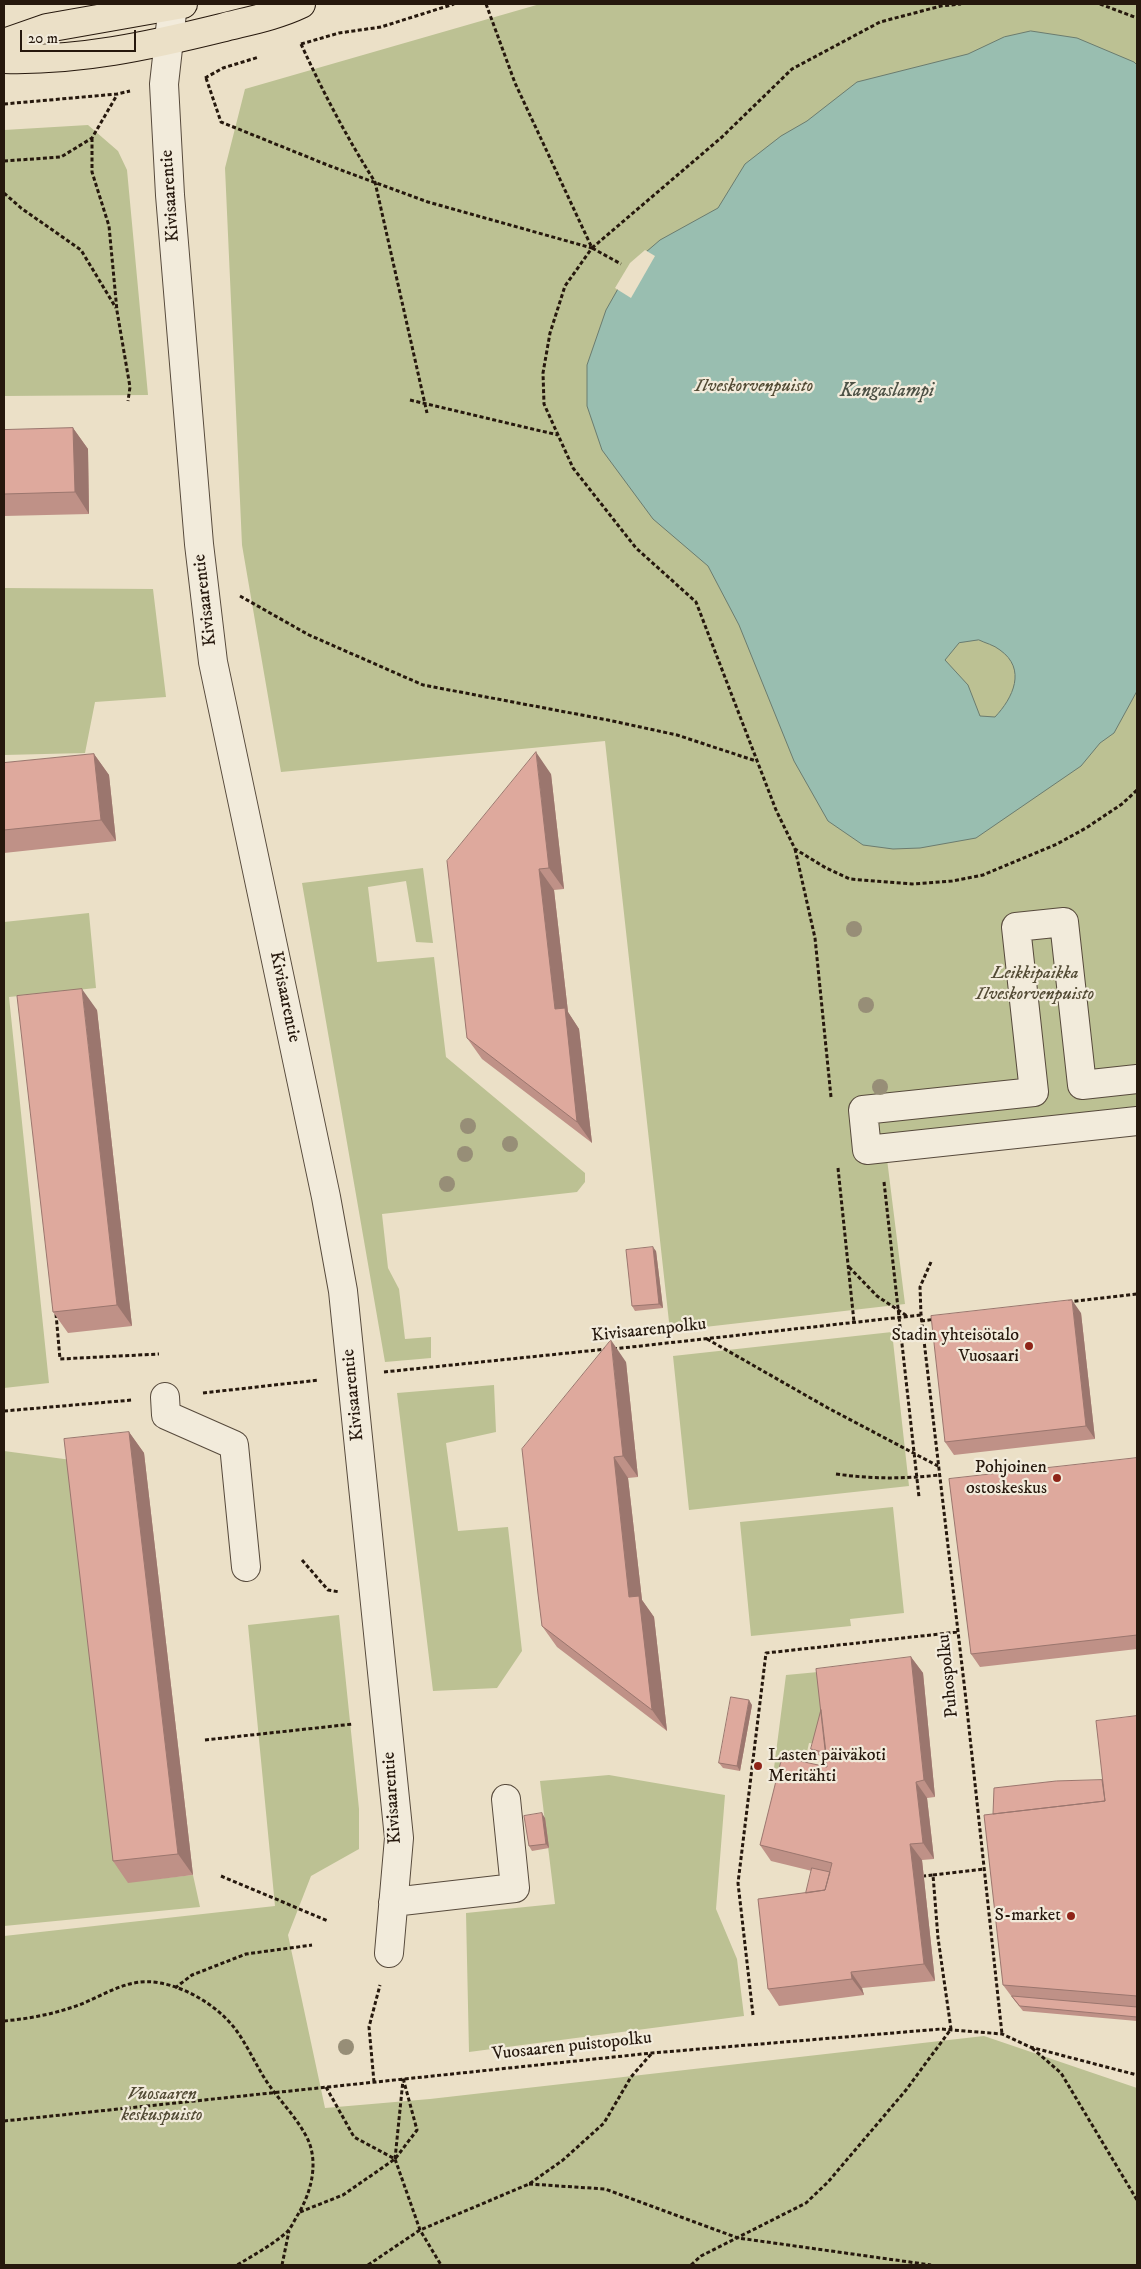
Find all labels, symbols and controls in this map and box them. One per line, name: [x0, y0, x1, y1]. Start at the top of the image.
scale bar: [22, 20, 139, 52]
text: 20 m: [28, 29, 58, 48]
street label: Kivisaarentie: [157, 149, 185, 243]
park label: Ilveskorvenpuisto: [695, 376, 813, 398]
water label: Kangaslampi: [840, 381, 934, 403]
street label: Kivisaarentie: [190, 553, 222, 647]
street label: Kivisaarentie: [264, 950, 304, 1044]
park label: Leikkipaikka Ilveskorvenpuisto: [976, 963, 1094, 1006]
street label: Kivisaarenpolku: [591, 1314, 707, 1348]
place label: Stadin yhteisötalo Vuosaari: [891, 1325, 1019, 1368]
marker: Stadin yhteisötalo Vuosaari: [1023, 1340, 1035, 1352]
street label: Kivisaarentie: [338, 1348, 370, 1442]
place label: Pohjoinen ostoskeskus: [966, 1457, 1047, 1500]
marker: Pohjoinen ostoskeskus: [1051, 1472, 1063, 1484]
street label: Puhospolku: [934, 1633, 964, 1719]
place label: Lasten päiväkoti Meritähti: [768, 1745, 886, 1788]
street label: Kivisaarentie: [379, 1751, 407, 1845]
marker: Lasten päiväkoti Meritähti: [752, 1760, 764, 1772]
place label: S-market: [994, 1905, 1061, 1927]
marker: S-market: [1065, 1910, 1077, 1922]
street label: Vuosaaren puistopolku: [491, 2028, 653, 2066]
park label: Vuosaaren keskuspuisto: [121, 2084, 203, 2126]

